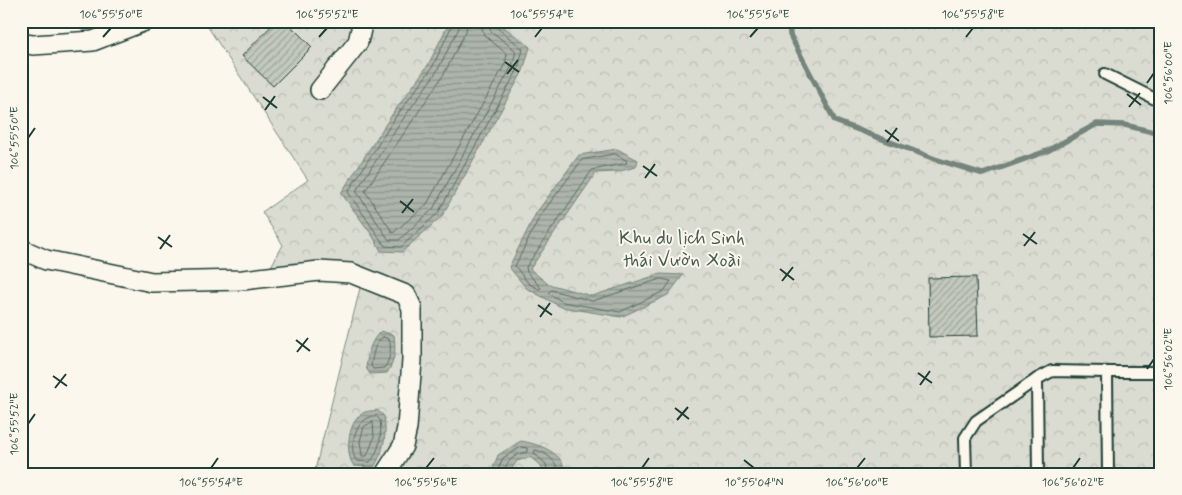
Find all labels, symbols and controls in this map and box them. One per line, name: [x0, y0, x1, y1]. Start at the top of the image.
text: 106°55'50"E: [79, 7, 143, 23]
text: 106°55'52"E: [296, 7, 359, 23]
text: 106°55'54"E: [510, 7, 574, 23]
text: 106°55'56"E: [726, 7, 790, 23]
text: 106°55'58"E: [941, 7, 1005, 23]
text: 106°56'00"E: [1161, 41, 1177, 105]
text: 106°55'50"E: [7, 106, 23, 170]
park label: Khu du lịch Sinh thái Vườn Xoài: [619, 226, 745, 273]
text: 106°56'02"E: [1161, 328, 1177, 390]
text: 106°55'52"E: [7, 393, 23, 456]
text: 106°55'54"E: [179, 475, 243, 491]
text: 106°55'56"E: [394, 475, 458, 491]
text: 106°55'58"E: [610, 475, 674, 491]
text: 10°55'04"N: [725, 475, 783, 491]
text: 106°56'00"E: [825, 475, 889, 491]
text: 106°56'02"E: [1042, 475, 1104, 491]

